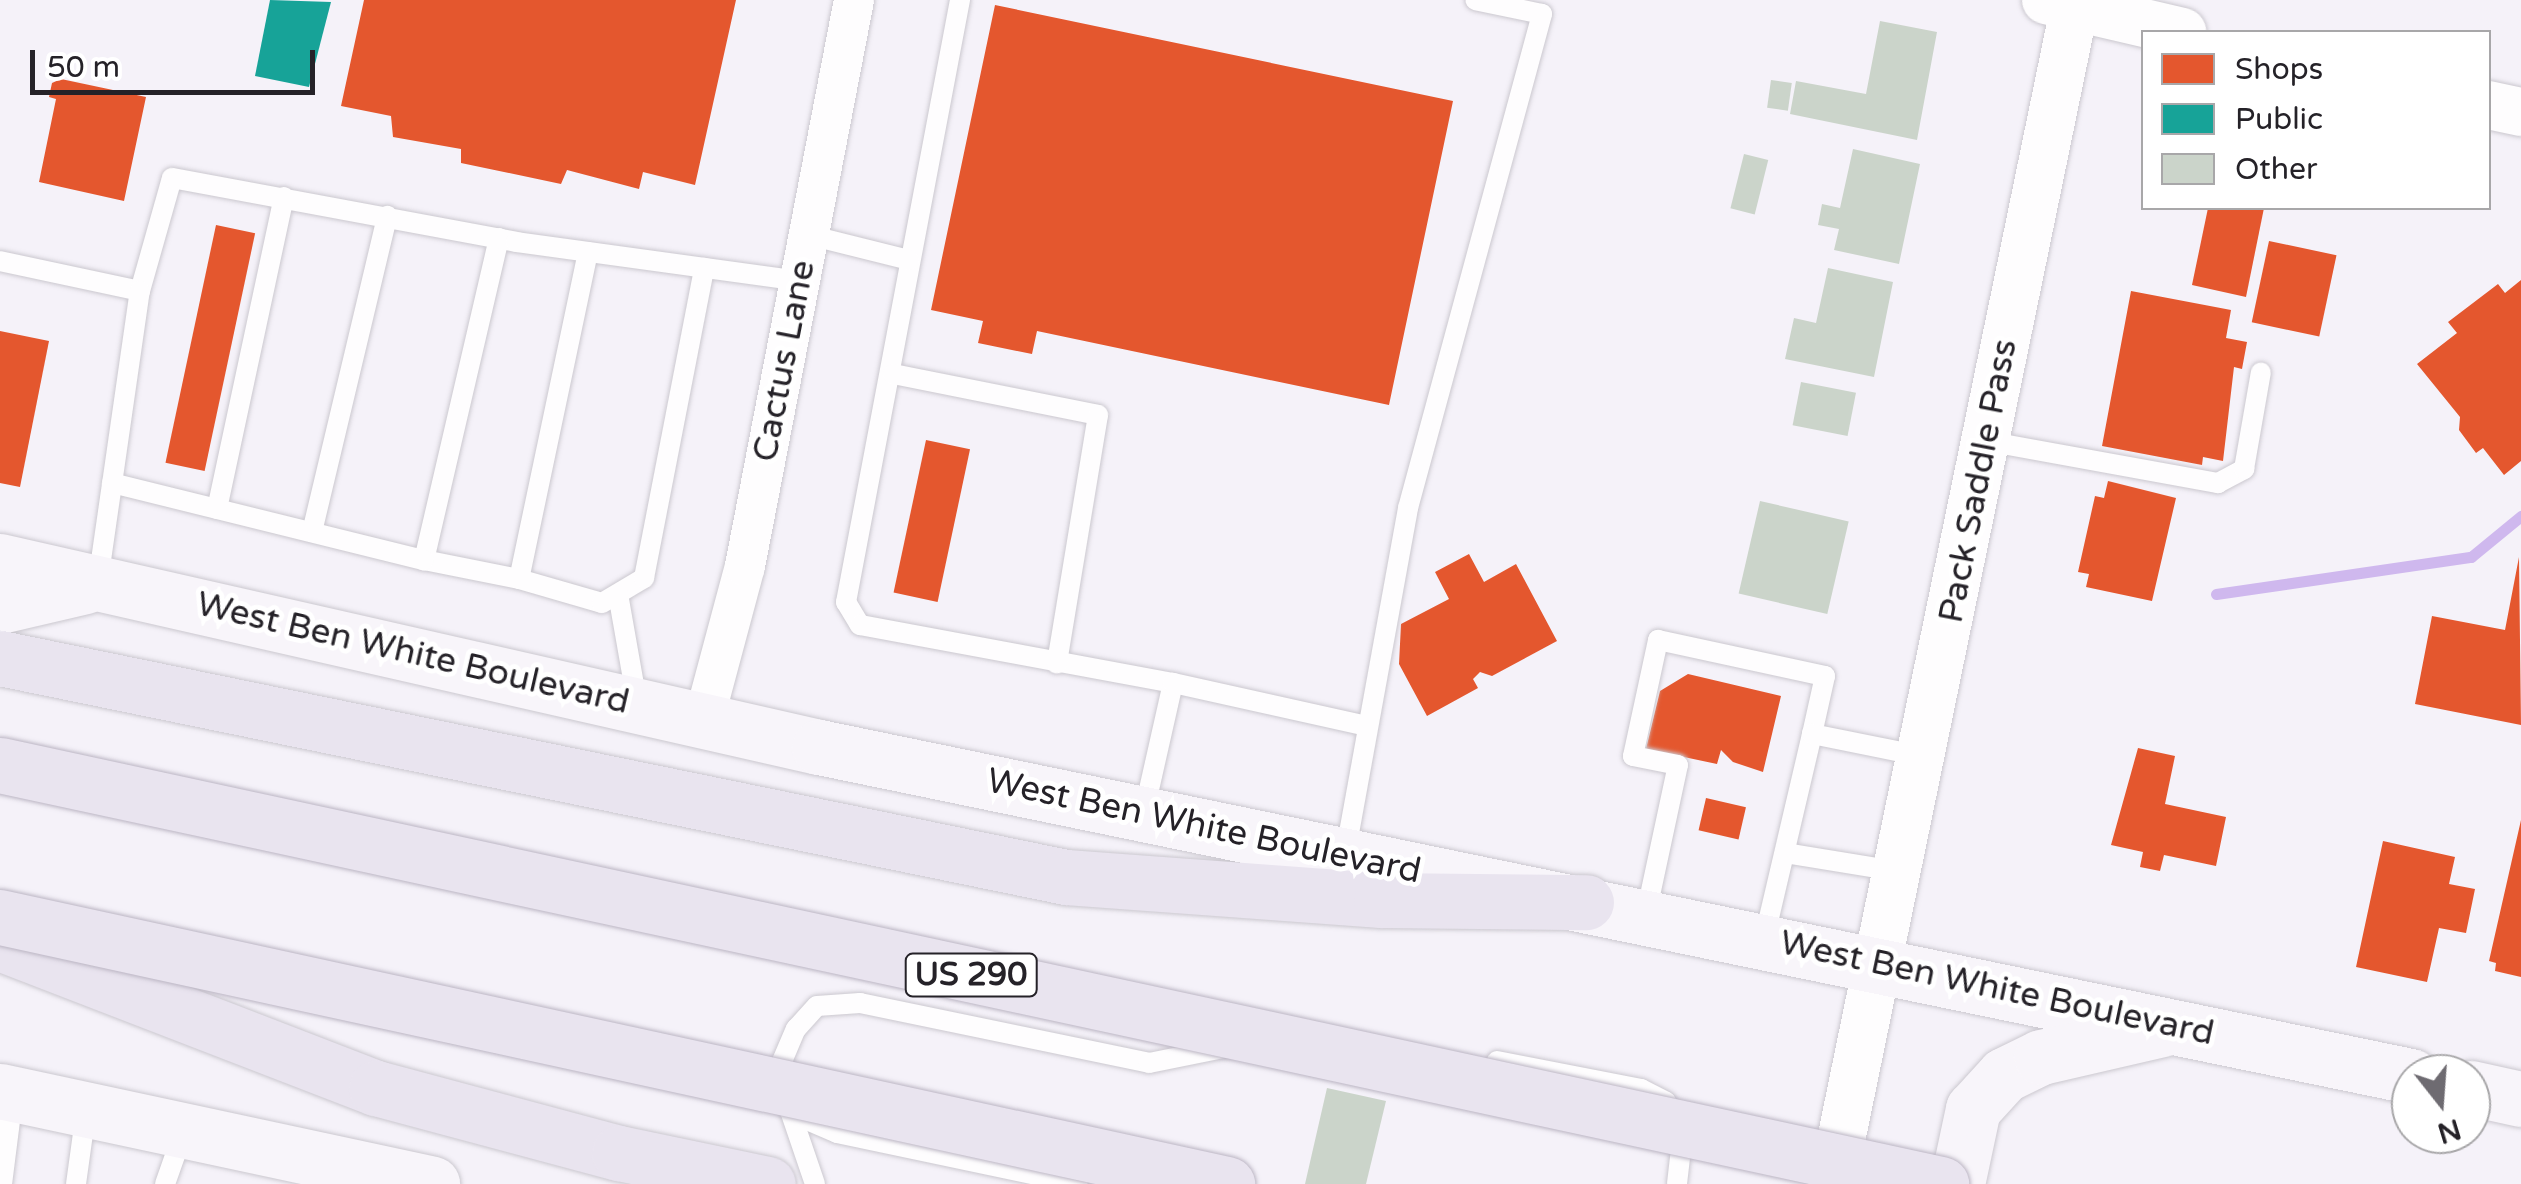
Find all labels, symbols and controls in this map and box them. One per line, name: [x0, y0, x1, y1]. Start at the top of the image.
scale bar: [35, 30, 320, 92]
legend: [2141, 30, 2491, 210]
text: 50 m: [47, 49, 120, 86]
text: Shops: [2235, 51, 2323, 88]
text: Public: [2235, 101, 2323, 138]
text: Other: [2235, 151, 2318, 188]
street label: Cactus Lane: [744, 257, 824, 465]
street label: Pack Saddle Pass: [1930, 336, 2026, 626]
street label: West Ben White Boulevard: [193, 583, 633, 723]
street label: West Ben White Boulevard: [983, 759, 1425, 893]
street label: West Ben White Boulevard: [1776, 921, 2218, 1055]
road number: US 290: [904, 948, 1038, 1002]
north arrow: [2391, 1054, 2491, 1154]
text: N: [2433, 1111, 2465, 1150]

